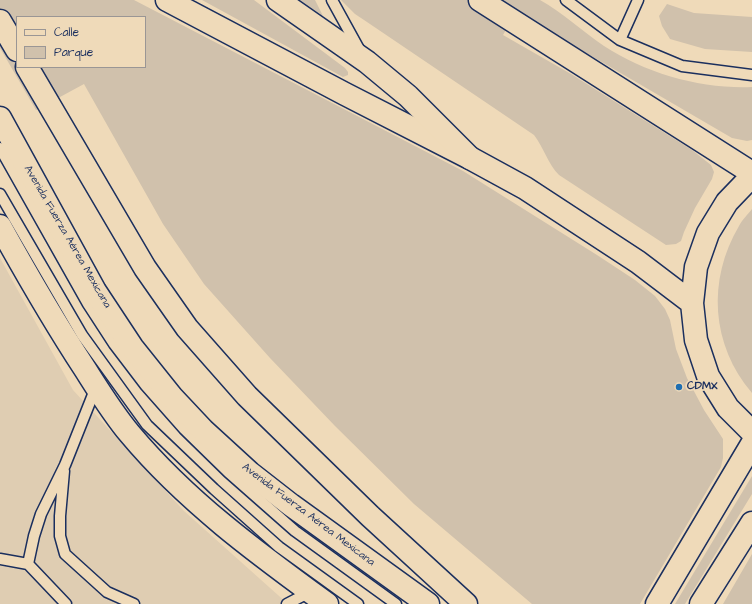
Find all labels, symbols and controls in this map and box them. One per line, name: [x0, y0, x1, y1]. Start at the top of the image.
legend: [16, 16, 146, 68]
text: Calle: [54, 24, 79, 41]
text: Parque: [54, 44, 93, 61]
street label: Avenida Fuerza Aérea Mexicana: [21, 163, 113, 311]
place label: CDMX: [687, 380, 718, 394]
marker: CDMX: [674, 382, 684, 392]
street label: Avenida Fuerza Aérea Mexicana: [239, 461, 377, 569]

